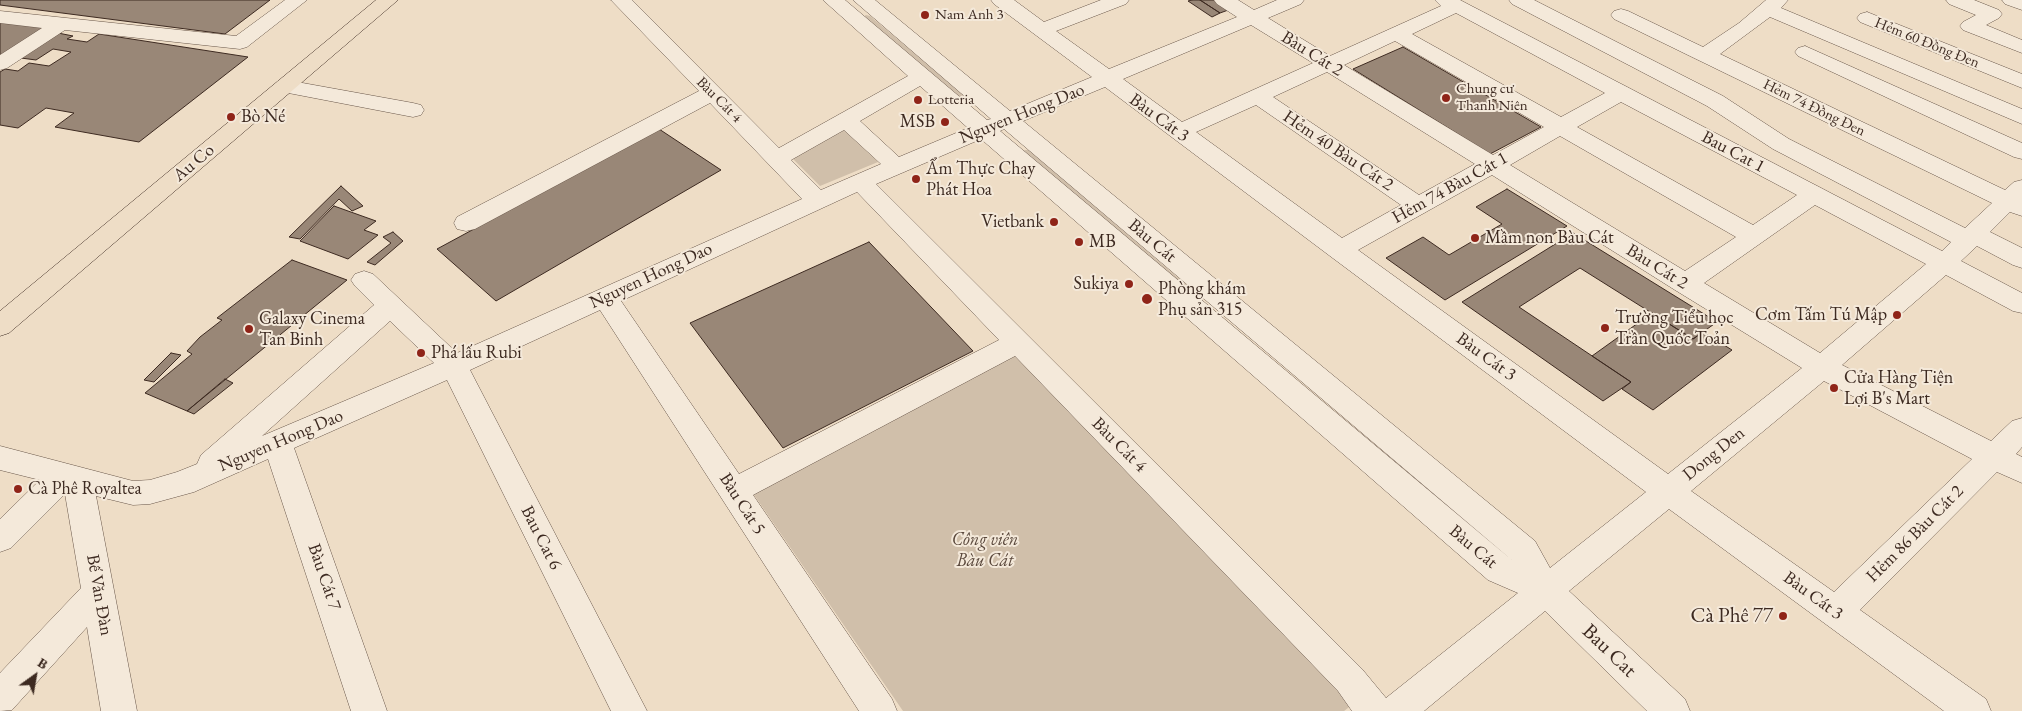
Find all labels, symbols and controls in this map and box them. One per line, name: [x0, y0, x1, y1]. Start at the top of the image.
place label: Nam Anh 3: [935, 6, 1004, 24]
marker: Nam Anh 3: [919, 9, 931, 21]
street label: Hẻm 60 Đồng Đen: [1872, 14, 1982, 72]
street label: Bàu Cát 2: [1277, 27, 1347, 81]
street label: Bàu Cát 4: [692, 73, 746, 127]
street label: Hẻm 74 Đồng Đen: [1760, 76, 1868, 140]
street label: Nguyen Hong Dao: [956, 79, 1088, 149]
place label: Chung cư Thanh Niên: [1456, 80, 1528, 115]
street label: Bàu Cát 3: [1125, 89, 1193, 147]
place label: Lotteria: [928, 91, 974, 109]
marker: Chung cư Thanh Niên: [1440, 92, 1452, 104]
marker: Lotteria: [912, 94, 924, 106]
place label: Bò Né: [241, 106, 285, 128]
street label: Hẻm 40 Bàu Cát 2: [1279, 106, 1397, 196]
marker: Bò Né: [225, 111, 237, 123]
place label: MSB: [900, 111, 935, 133]
marker: MSB: [939, 116, 951, 128]
street label: Bau Cat 1: [1698, 126, 1768, 178]
street label: Au Co: [169, 140, 219, 186]
street label: Hẻm 74 Bàu Cát 1: [1388, 147, 1512, 229]
place label: Ẩm Thực Chay Phát Hoa: [926, 158, 1035, 200]
marker: Ẩm Thực Chay Phát Hoa: [910, 173, 922, 185]
place label: Vietbank: [981, 211, 1044, 233]
street label: Bàu Cát: [1123, 215, 1181, 267]
marker: Vietbank: [1048, 216, 1060, 228]
place label: Mầm non Bàu Cát: [1485, 227, 1614, 249]
place label: MB: [1089, 231, 1116, 253]
marker: Mầm non Bàu Cát: [1469, 232, 1481, 244]
marker: MB: [1073, 236, 1085, 248]
street label: Nguyen Hong Dao: [586, 238, 716, 314]
street label: Bàu Cát 2: [1622, 240, 1692, 294]
place label: Sukiya: [1073, 273, 1119, 295]
marker: Sukiya: [1123, 278, 1135, 290]
place label: Phòng khám Phụ sản 315: [1158, 278, 1246, 320]
marker: Phòng khám Phụ sản 315: [1140, 292, 1154, 306]
place label: Cơm Tấm Tú Mập: [1755, 304, 1887, 326]
place label: Trường Tiểu học Trần Quốc Toản: [1615, 307, 1733, 350]
place label: Galaxy Cinema Tan Binh: [259, 308, 365, 350]
marker: Cơm Tấm Tú Mập: [1891, 309, 1903, 321]
marker: Trường Tiểu học Trần Quốc Toản: [1599, 322, 1611, 334]
marker: Galaxy Cinema Tan Binh: [243, 323, 255, 335]
street label: Bàu Cát 3: [1452, 328, 1520, 386]
place label: Phá lấu Rubi: [431, 342, 522, 364]
marker: Phá lấu Rubi: [415, 347, 427, 359]
place label: Cửa Hàng Tiện Lợi B's Mart: [1844, 367, 1953, 409]
marker: Cửa Hàng Tiện Lợi B's Mart: [1828, 382, 1840, 394]
street label: Nguyen Hong Dao: [215, 405, 347, 477]
street label: Bàu Cát 4: [1087, 413, 1151, 477]
street label: Dong Den: [1679, 422, 1749, 486]
street label: Bàu Cát 5: [714, 469, 770, 539]
place label: Cà Phê Royaltea: [28, 478, 142, 500]
street label: Hẻm 86 Bàu Cát 2: [1862, 481, 1968, 587]
marker: Cà Phê Royaltea: [12, 483, 24, 495]
street label: Bau Cat 6: [516, 502, 566, 574]
street label: Bàu Cát: [1444, 521, 1502, 573]
park label: Công viên Bàu Cát: [952, 529, 1018, 572]
street label: Bàu Cát 7: [303, 541, 345, 613]
street label: Bế Văn Đàn: [81, 553, 117, 637]
street label: Bàu Cát 3: [1779, 567, 1847, 625]
place label: Cà Phê 77: [1691, 603, 1773, 629]
marker: Cà Phê 77: [1777, 610, 1789, 622]
street label: Bau Cat: [1577, 619, 1641, 683]
north arrow: [10, 651, 60, 701]
text: B: [34, 653, 51, 673]

